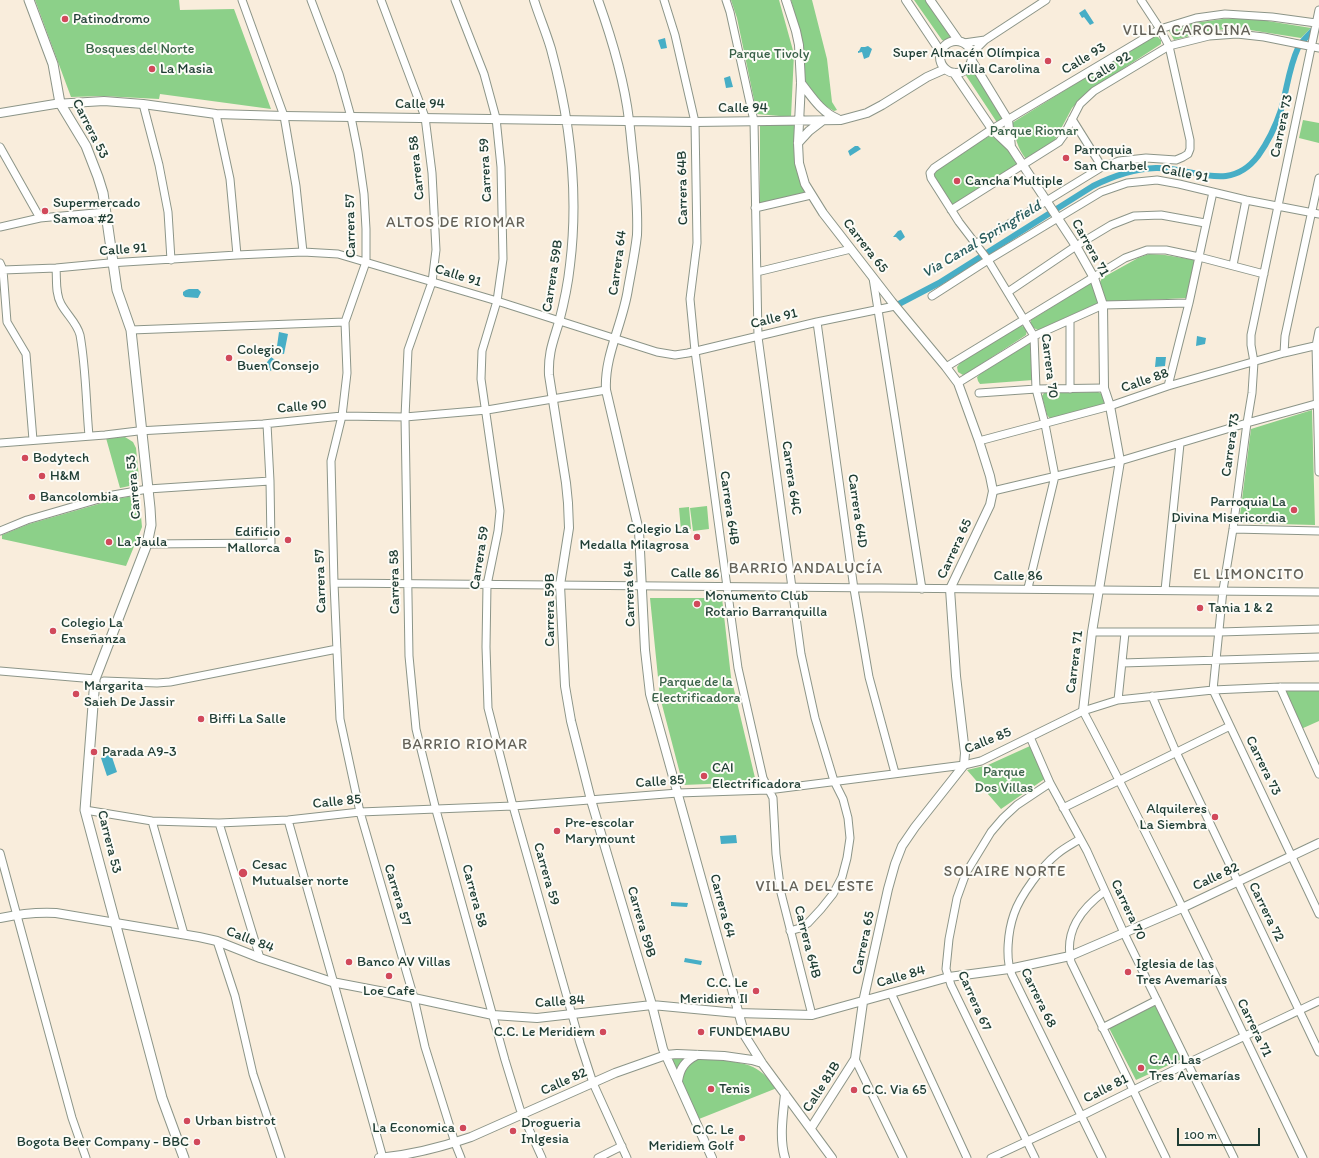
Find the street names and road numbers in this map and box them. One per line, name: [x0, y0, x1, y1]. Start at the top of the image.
street label: Calle 93: [1059, 39, 1109, 79]
street label: Calle 92: [1084, 48, 1134, 88]
street label: Carrera 73: [1267, 93, 1297, 159]
street label: Carrera 53: [68, 96, 112, 162]
street label: Calle 94: [395, 96, 445, 112]
street label: Calle 94: [718, 100, 768, 116]
street label: Carrera 58: [405, 135, 429, 201]
street label: Carrera 59: [476, 137, 496, 203]
street label: Carrera 64B: [674, 151, 692, 225]
street label: Calle 91: [1160, 161, 1210, 187]
street label: Carrera 57: [342, 194, 360, 258]
street label: Carrera 65: [839, 215, 891, 277]
street label: Carrera 71: [1067, 216, 1113, 280]
street label: Carrera 64: [605, 229, 631, 297]
street label: Carrera 59B: [539, 238, 567, 314]
street label: Calle 91: [99, 240, 147, 260]
street label: Calle 91: [433, 261, 483, 291]
street label: Calle 91: [749, 305, 799, 333]
street label: Carrera 70: [1037, 333, 1061, 399]
street label: Calle 88: [1119, 365, 1171, 397]
street label: Calle 90: [276, 396, 328, 418]
street label: Carrera 73: [1218, 412, 1244, 478]
street label: Carrera 64C: [777, 440, 805, 516]
street label: Carrera 53: [123, 454, 145, 520]
street label: Carrera 64B: [715, 470, 743, 546]
street label: Carrera 64D: [843, 473, 871, 549]
street label: Carrera 65: [934, 516, 976, 582]
street label: Carrera 59: [467, 525, 493, 591]
street label: Carrera 57: [311, 549, 331, 613]
street label: Carrera 58: [386, 549, 404, 615]
street label: Carrera 64: [620, 561, 640, 627]
street label: Calle 86: [670, 565, 720, 583]
street label: Calle 86: [993, 568, 1043, 584]
street label: Carrera 59B: [542, 573, 558, 647]
street label: Carrera 71: [1063, 630, 1087, 694]
street label: Calle 85: [962, 724, 1014, 758]
street label: Carrera 73: [1241, 733, 1285, 799]
street label: Calle 85: [635, 772, 685, 792]
street label: Calle 85: [312, 791, 362, 813]
street label: Carrera 53: [93, 809, 125, 875]
street label: Carrera 59: [529, 841, 563, 907]
street label: Calle 82: [1190, 859, 1242, 895]
street label: Carrera 57: [380, 862, 414, 928]
street label: Carrera 58: [458, 863, 490, 929]
street label: Carrera 64: [705, 872, 739, 940]
street label: Carrera 70: [1107, 877, 1149, 943]
street label: Carrera 72: [1244, 880, 1288, 944]
street label: Carrera 59B: [623, 884, 659, 960]
street label: Carrera 64B: [790, 904, 824, 980]
street label: Carrera 65: [849, 910, 879, 976]
street label: Calle 84: [224, 923, 276, 957]
street label: Calle 84: [875, 962, 927, 992]
street label: Carrera 68: [1016, 965, 1060, 1031]
street label: Carrera 67: [953, 968, 995, 1034]
street label: Calle 84: [534, 992, 586, 1012]
street label: Carrera 71: [1233, 996, 1275, 1060]
street label: Calle 81B: [799, 1058, 845, 1116]
street label: Calle 82: [538, 1064, 590, 1100]
street label: Calle 81: [1081, 1071, 1131, 1107]

